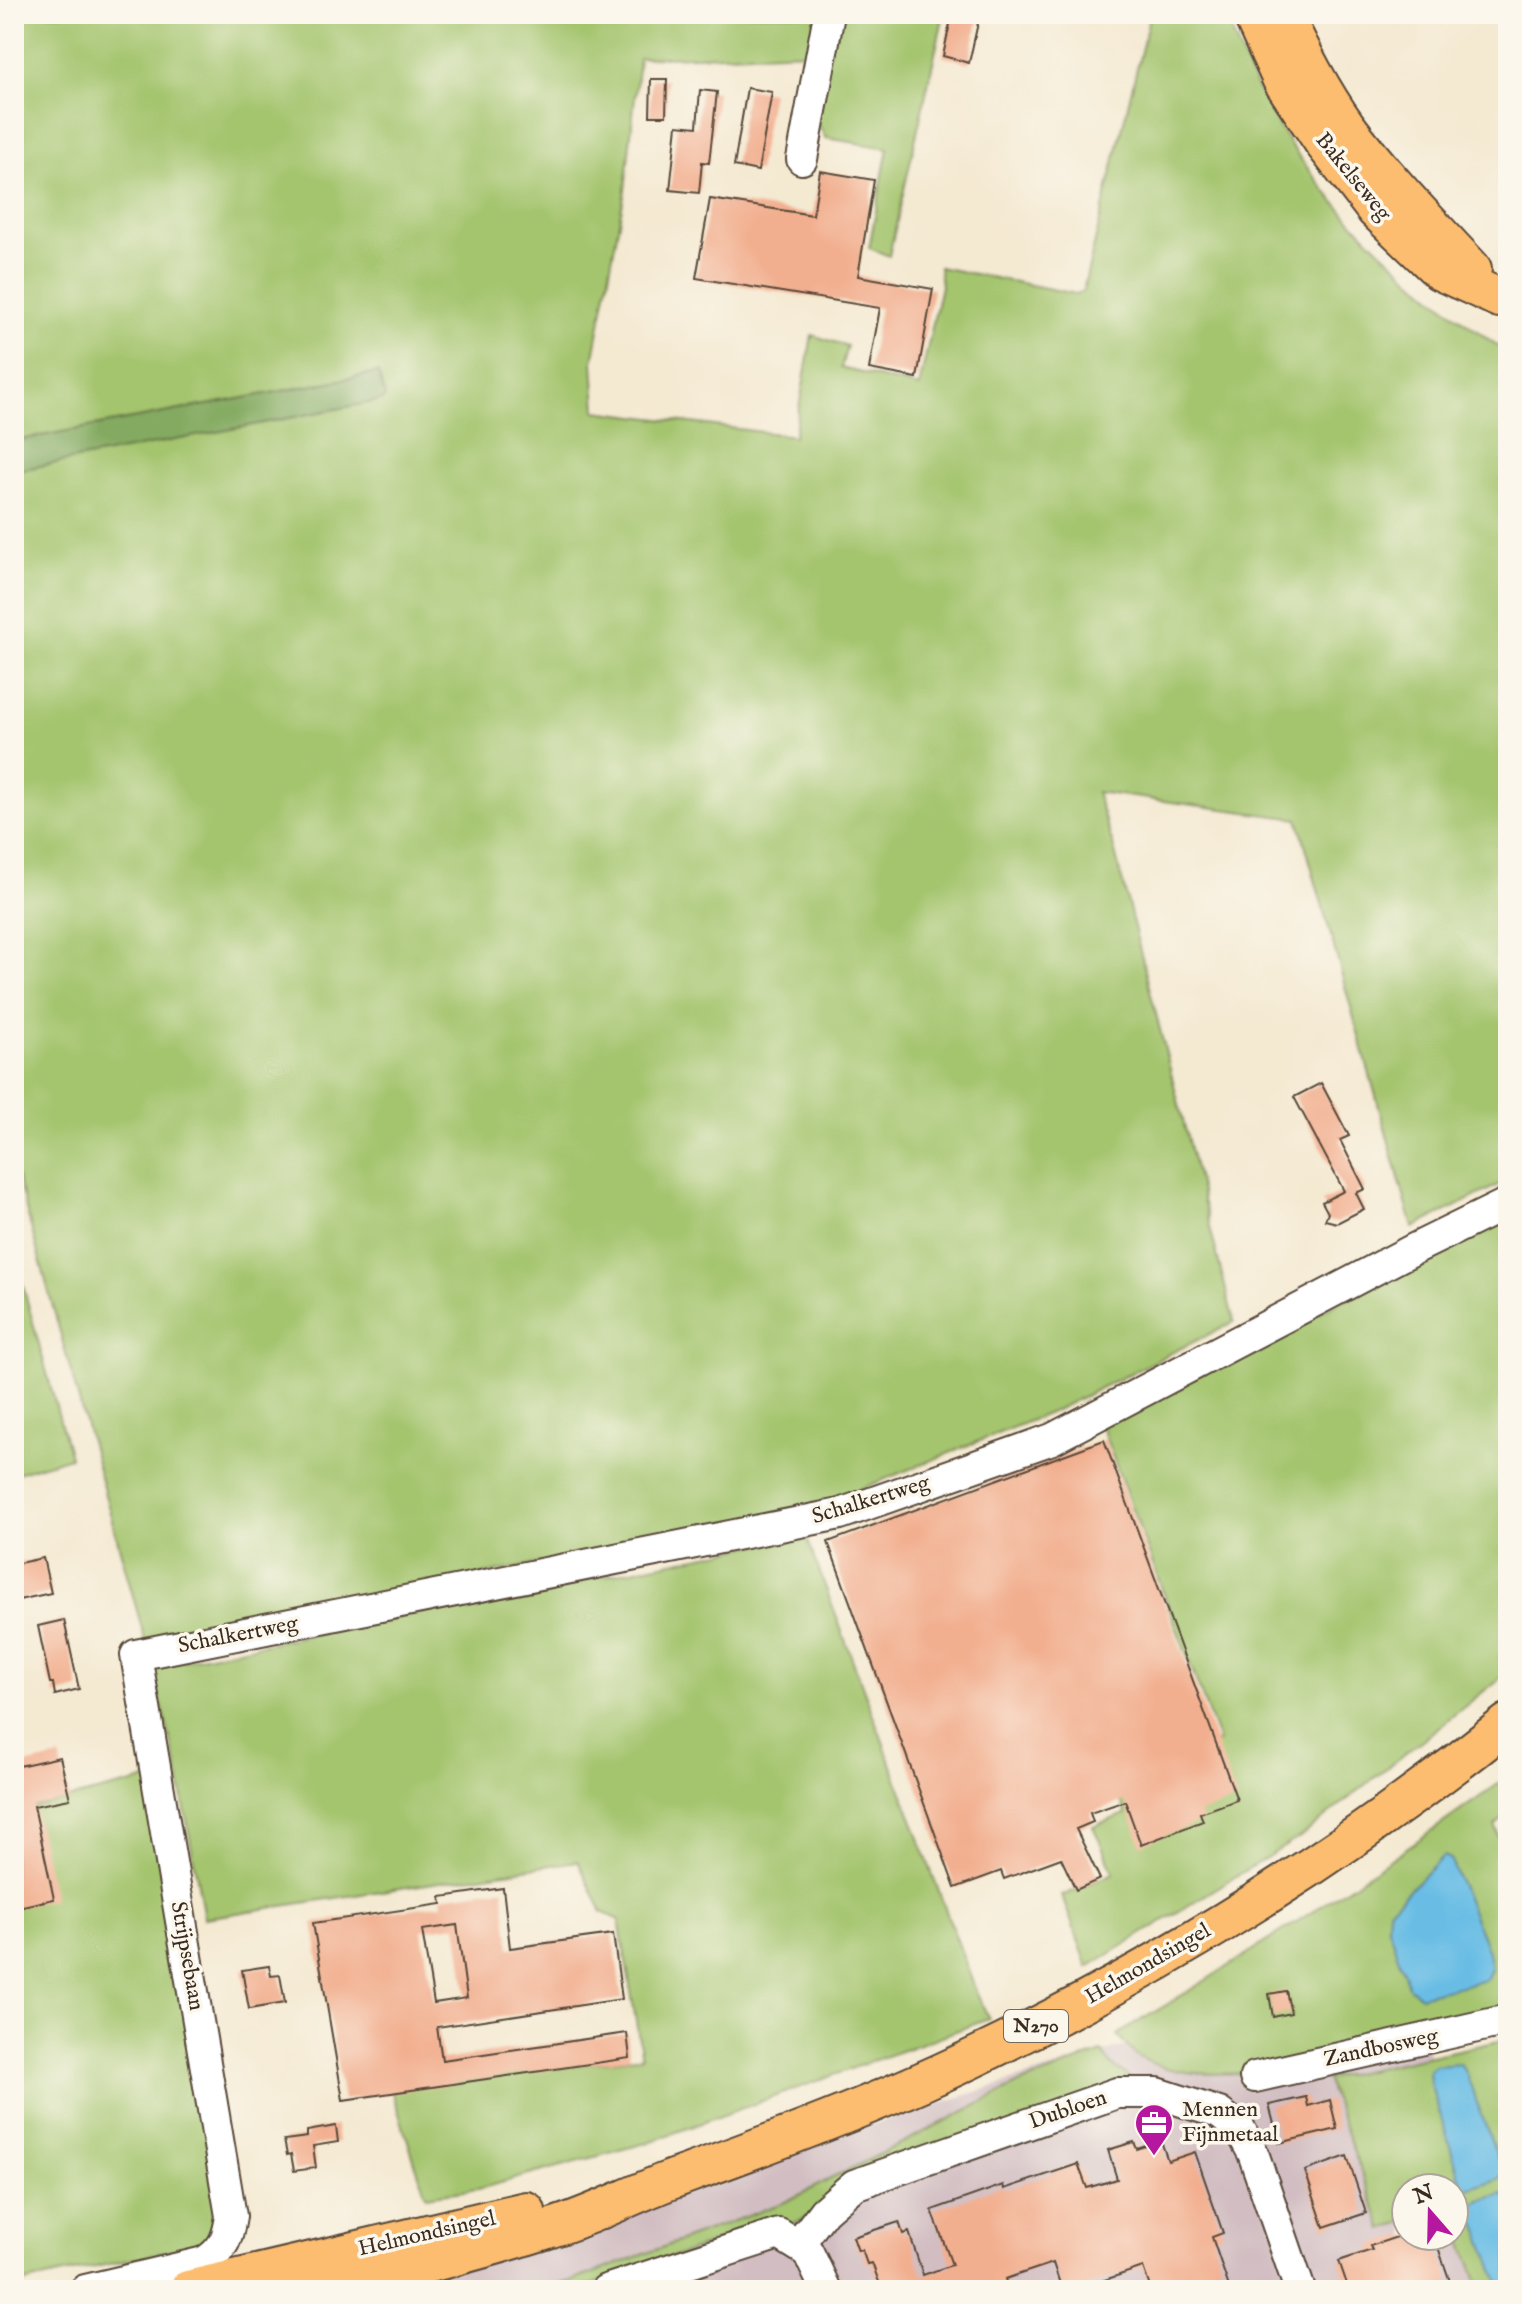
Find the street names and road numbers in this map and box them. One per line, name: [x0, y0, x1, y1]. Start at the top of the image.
street label: Bakelseweg: [1309, 127, 1398, 228]
street label: Schalkertweg: [809, 1469, 934, 1531]
street label: Schalkertweg: [176, 1609, 301, 1660]
street label: Strijpsebaan: [164, 1899, 210, 2013]
street label: Helmondsingel: [1080, 1917, 1216, 2011]
road number: N270: [1004, 2010, 1068, 2042]
street label: Zandbosweg: [1321, 2022, 1442, 2074]
street label: Dubloen: [1025, 2084, 1111, 2136]
street label: Helmondsingel: [356, 2205, 498, 2263]

